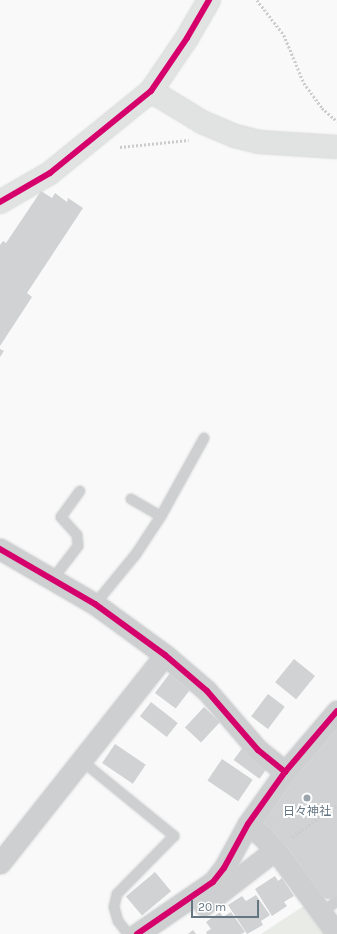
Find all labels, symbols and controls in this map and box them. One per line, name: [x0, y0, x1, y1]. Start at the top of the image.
marker: 日々神社: [302, 793, 312, 803]
place label: 日々神社: [283, 805, 331, 819]
scale bar: [193, 892, 261, 918]
text: 20 m: [198, 900, 226, 914]

